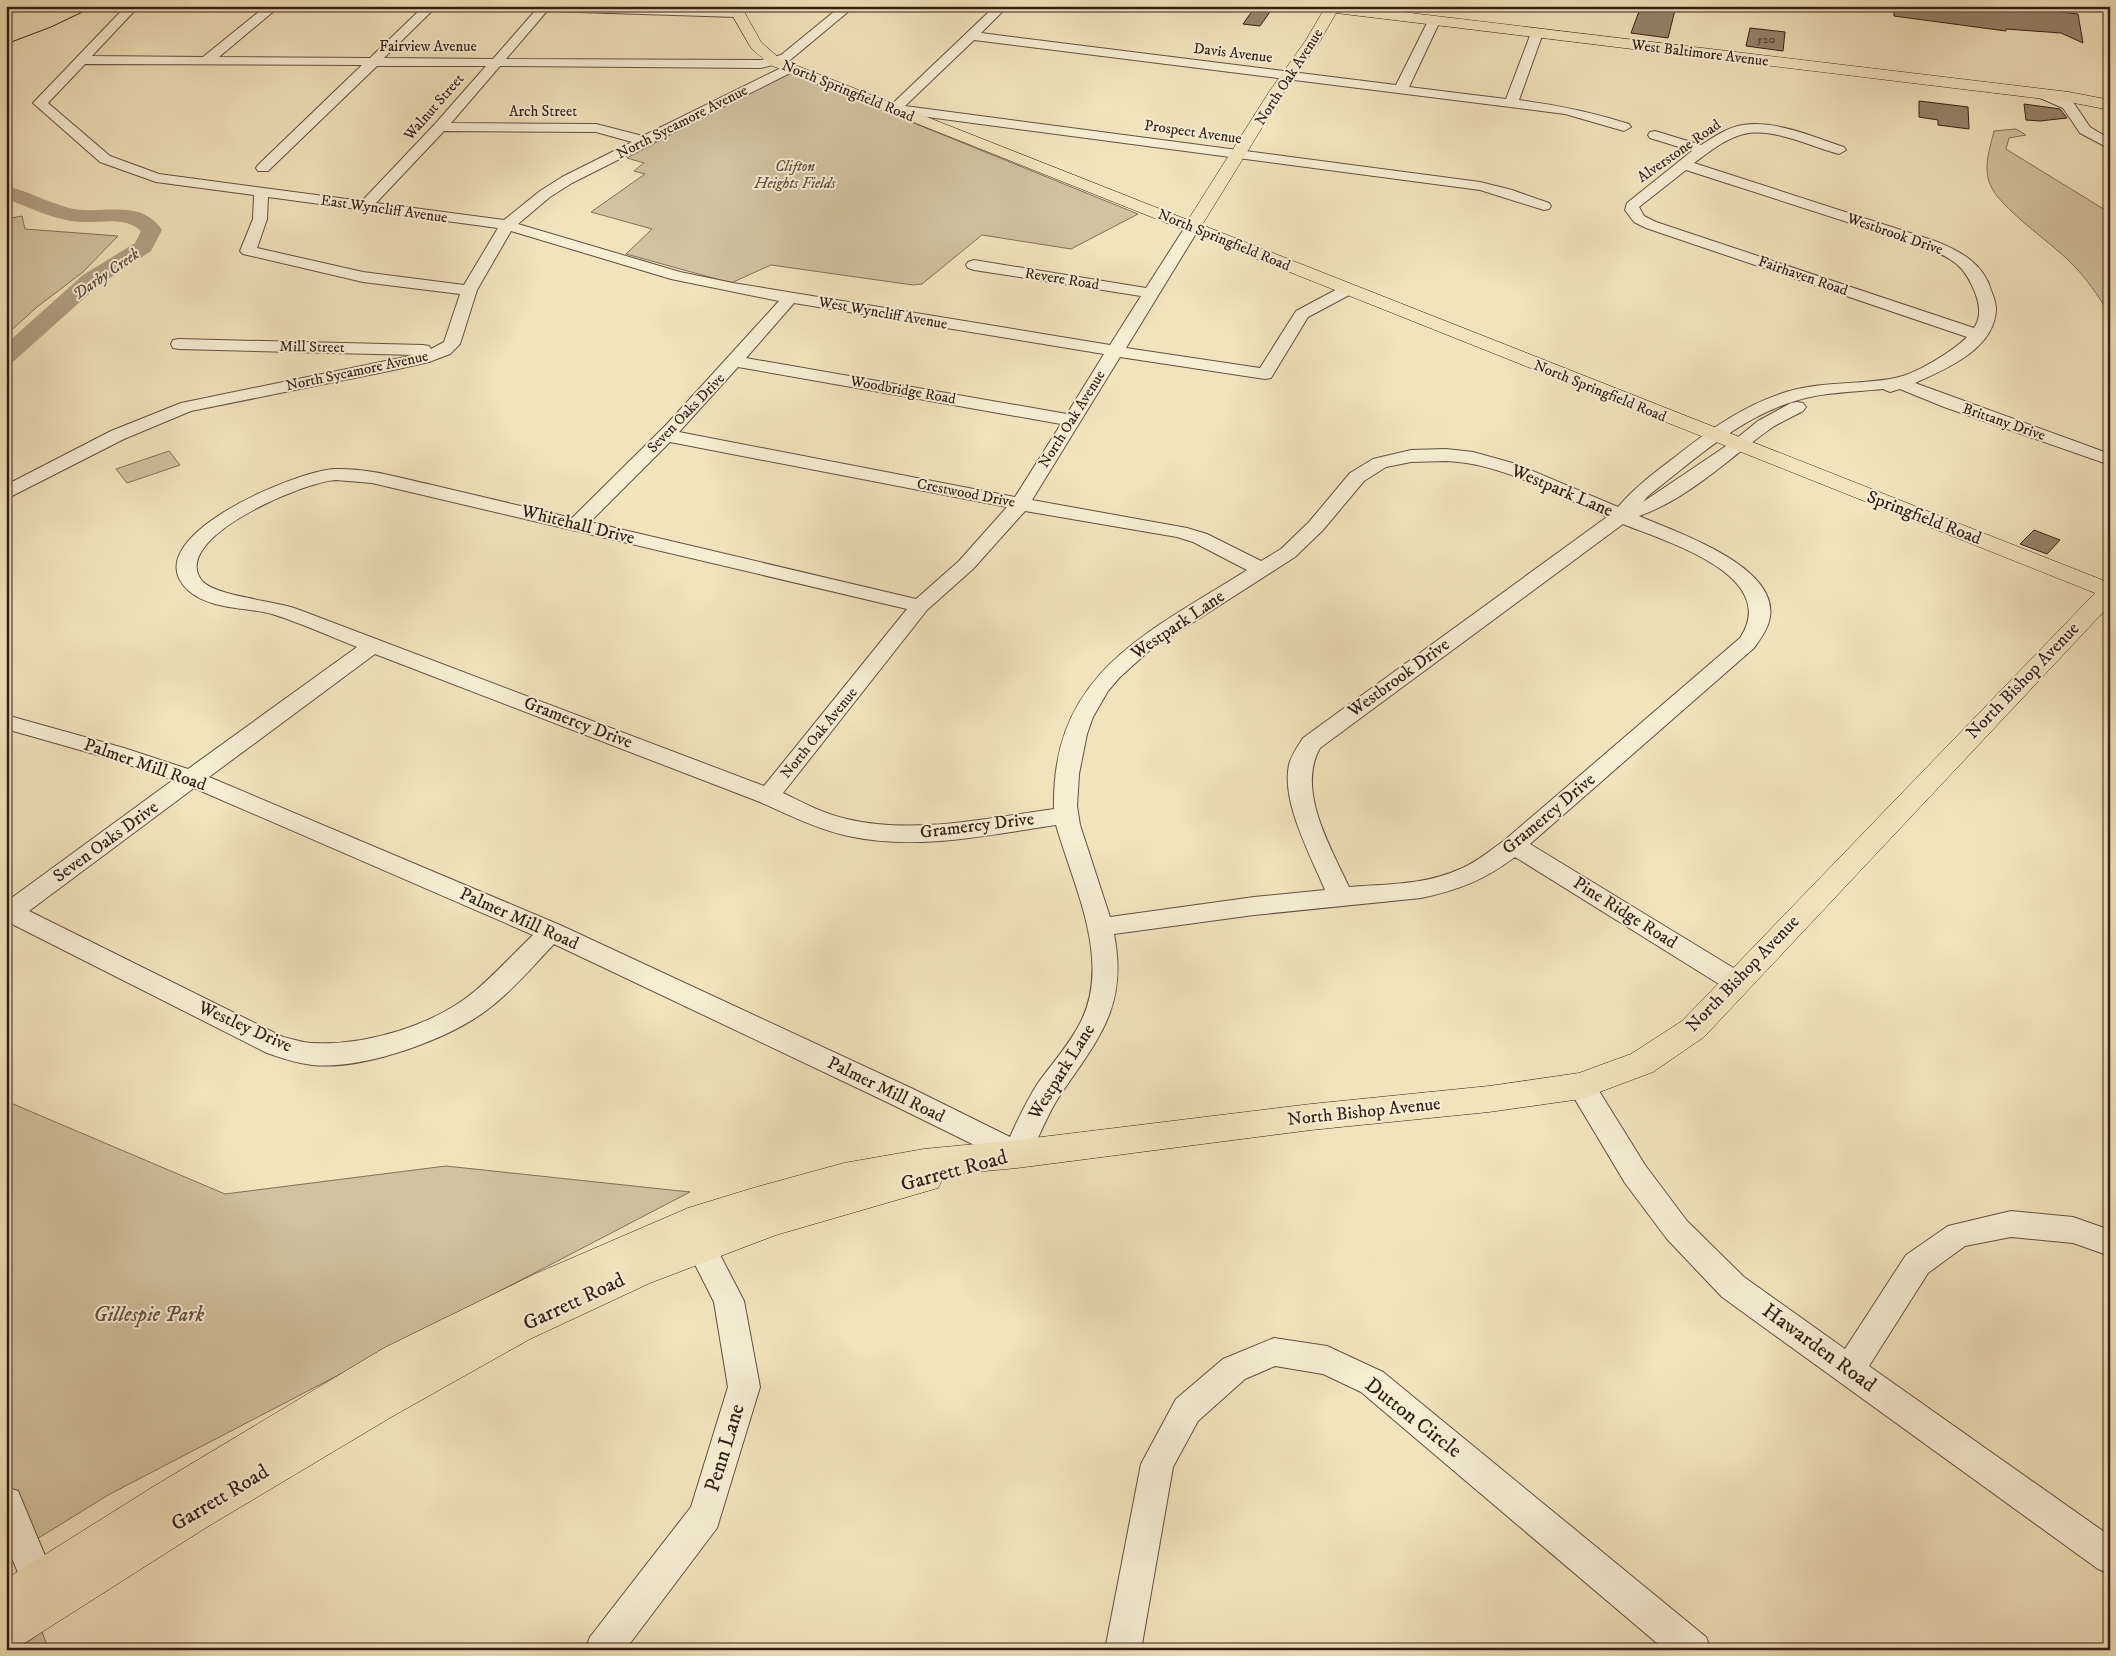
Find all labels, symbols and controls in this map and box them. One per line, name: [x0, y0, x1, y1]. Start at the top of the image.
street label: North Oak Avenue: [1251, 25, 1327, 129]
house number: 520: [1757, 32, 1775, 47]
street label: West Baltimore Avenue: [1629, 35, 1770, 71]
street label: Fairview Avenue: [379, 37, 477, 56]
street label: Davis Avenue: [1192, 39, 1274, 67]
street label: North Springfield Road: [779, 56, 918, 127]
street label: Walnut Street: [399, 70, 468, 145]
street label: North Sycamore Avenue: [613, 81, 751, 163]
street label: Arch Street: [509, 102, 577, 121]
street label: Alverstone Road: [1634, 115, 1725, 187]
street label: Prospect Avenue: [1143, 116, 1243, 148]
park label: Clifton Heights Fields: [753, 157, 836, 193]
street label: East Wyncliff Avenue: [319, 191, 449, 227]
street label: North Springfield Road: [1155, 205, 1294, 276]
street label: Westbrook Drive: [1844, 208, 1945, 259]
water label: Darby Creek: [69, 244, 143, 304]
street label: Fairhaven Road: [1756, 252, 1851, 300]
street label: Revere Road: [1023, 264, 1101, 294]
street label: West Wyncliff Avenue: [816, 292, 949, 334]
street label: Mill Street: [279, 337, 345, 357]
street label: North Sycamore Avenue: [284, 347, 430, 395]
street label: North Springfield Road: [1531, 356, 1670, 427]
street label: North Oak Avenue: [1034, 367, 1110, 471]
street label: Seven Oaks Drive: [643, 369, 729, 457]
street label: Woodbridge Road: [848, 371, 958, 409]
street label: Brittany Drive: [1960, 399, 2048, 445]
street label: Westpark Lane: [1507, 459, 1616, 522]
street label: Crestwood Drive: [915, 474, 1017, 512]
street label: Springfield Road: [1864, 486, 1984, 550]
street label: Whitehall Drive: [518, 500, 637, 550]
street label: Westpark Lane: [1126, 586, 1229, 665]
street label: North Bishop Avenue: [1962, 618, 2084, 744]
street label: Westbrook Drive: [1343, 634, 1454, 723]
street label: North Oak Avenue: [776, 684, 862, 782]
street label: Gramercy Drive: [521, 692, 635, 754]
street label: Palmer Mill Road: [81, 734, 209, 796]
street label: Gramercy Drive: [1498, 769, 1600, 859]
street label: Seven Oaks Drive: [49, 796, 163, 888]
street label: Gramercy Drive: [919, 808, 1035, 844]
street label: Pine Ridge Road: [1569, 872, 1681, 954]
street label: Palmer Mill Road: [456, 883, 582, 955]
street label: North Bishop Avenue: [1682, 911, 1804, 1037]
street label: Westley Drive: [194, 996, 295, 1057]
street label: Westpark Lane: [1023, 1020, 1100, 1125]
street label: Palmer Mill Road: [824, 1052, 948, 1128]
street label: North Bishop Avenue: [1286, 1093, 1442, 1131]
street label: Garrett Road: [898, 1144, 1011, 1198]
street label: Garrett Road: [519, 1267, 630, 1337]
street label: Hawarden Road: [1757, 1298, 1882, 1398]
park label: Gillespie Park: [94, 1302, 205, 1328]
street label: Dutton Circle: [1359, 1372, 1467, 1464]
street label: Penn Lane: [699, 1401, 751, 1495]
street label: Garrett Road: [166, 1458, 274, 1537]

